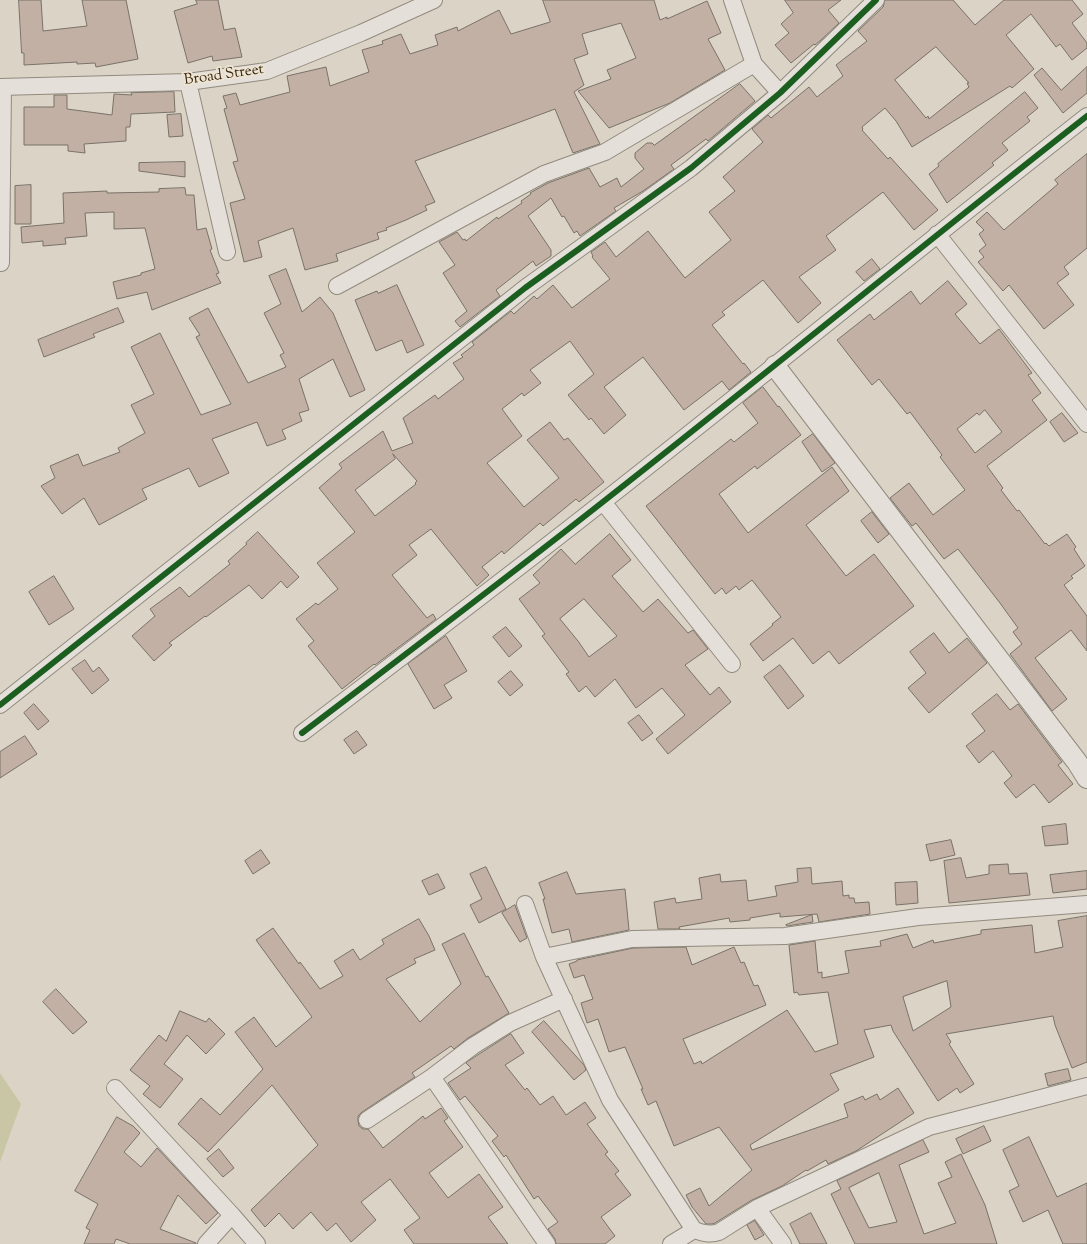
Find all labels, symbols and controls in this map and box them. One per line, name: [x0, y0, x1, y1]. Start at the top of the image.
street label: Broad Street: [183, 61, 265, 91]

